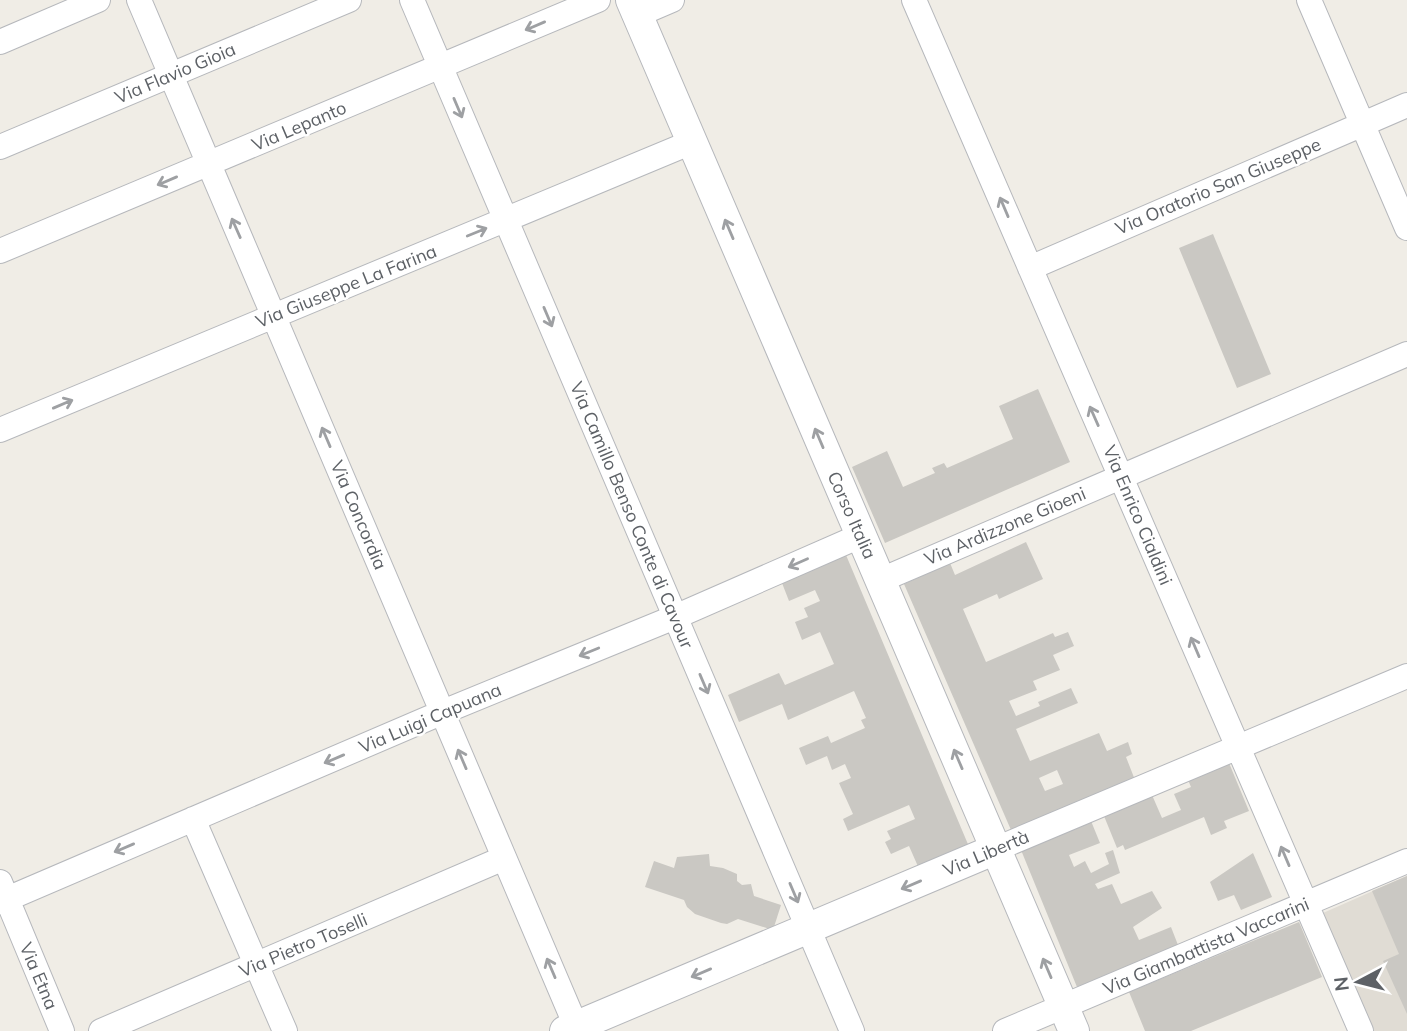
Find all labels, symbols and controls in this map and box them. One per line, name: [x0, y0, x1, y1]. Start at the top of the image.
one-way arrow: [524, 21, 546, 34]
street label: Via Flavio Gioia: [111, 37, 239, 109]
street label: Via Lepanto: [248, 96, 350, 156]
one-way arrow: [452, 96, 465, 118]
street label: Via Oratorio San Giuseppe: [1112, 132, 1324, 240]
one-way arrow: [157, 176, 178, 189]
one-way arrow: [997, 197, 1010, 218]
one-way arrow: [229, 217, 242, 239]
one-way arrow: [722, 219, 735, 240]
one-way arrow: [466, 225, 487, 238]
street label: Via Giuseppe La Farina: [252, 239, 440, 333]
one-way arrow: [542, 305, 555, 327]
street label: Via Camillo Benso Conte di Cavour: [565, 378, 699, 652]
one-way arrow: [52, 396, 73, 409]
one-way arrow: [1087, 406, 1100, 427]
one-way arrow: [318, 426, 331, 448]
one-way arrow: [812, 428, 825, 449]
street label: Via Enrico Cialdini: [1098, 442, 1178, 588]
street label: Via Concordia: [326, 457, 392, 573]
street label: Corso Italia: [822, 468, 882, 562]
street label: Via Ardizzone Gioeni: [921, 482, 1089, 570]
one-way arrow: [788, 557, 809, 570]
one-way arrow: [1187, 637, 1200, 658]
one-way arrow: [578, 647, 600, 660]
one-way arrow: [698, 673, 711, 694]
street label: Via Luigi Capuana: [355, 678, 505, 758]
one-way arrow: [455, 749, 468, 770]
one-way arrow: [950, 749, 963, 770]
one-way arrow: [323, 753, 345, 766]
street label: Via Libertà: [940, 825, 1032, 881]
one-way arrow: [114, 842, 136, 855]
one-way arrow: [1278, 846, 1291, 867]
one-way arrow: [900, 879, 922, 892]
one-way arrow: [788, 882, 801, 903]
street label: Via Giambattista Vaccarini: [1100, 892, 1312, 1000]
street label: Via Pietro Toselli: [235, 908, 371, 982]
street label: Via Etna: [15, 939, 63, 1013]
north arrow: [1323, 947, 1393, 1017]
one-way arrow: [544, 958, 557, 980]
one-way arrow: [1040, 958, 1053, 980]
one-way arrow: [691, 968, 712, 981]
text: N: [1328, 975, 1354, 993]

